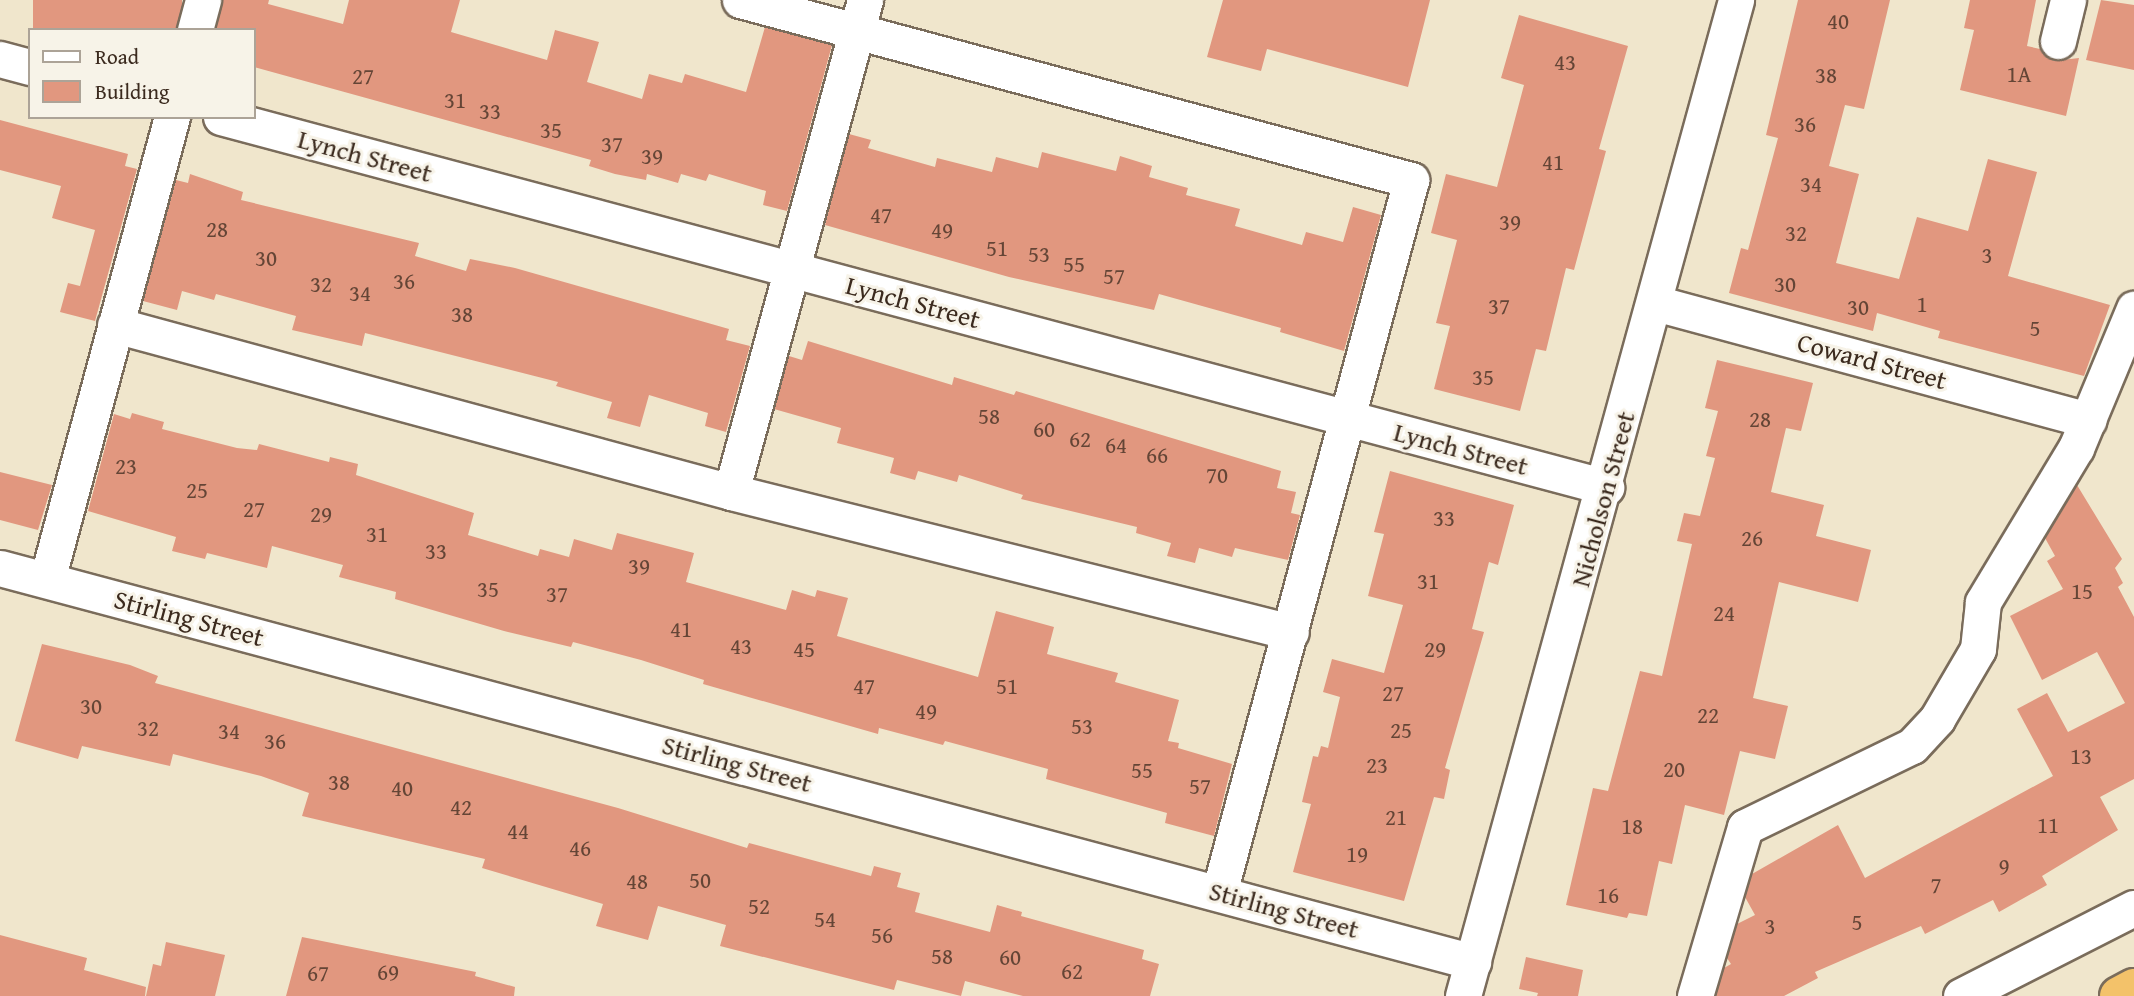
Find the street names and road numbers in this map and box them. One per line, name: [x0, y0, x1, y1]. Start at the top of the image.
street label: Lynch Street: [295, 123, 435, 189]
street label: Lynch Street: [843, 269, 983, 335]
street label: Coward Street: [1794, 326, 1950, 396]
street label: Nicholson Street: [1565, 408, 1641, 590]
street label: Lynch Street: [1391, 416, 1531, 482]
street label: Stirling Street: [111, 583, 267, 653]
street label: Stirling Street: [659, 729, 815, 799]
street label: Stirling Street: [1206, 875, 1362, 945]

